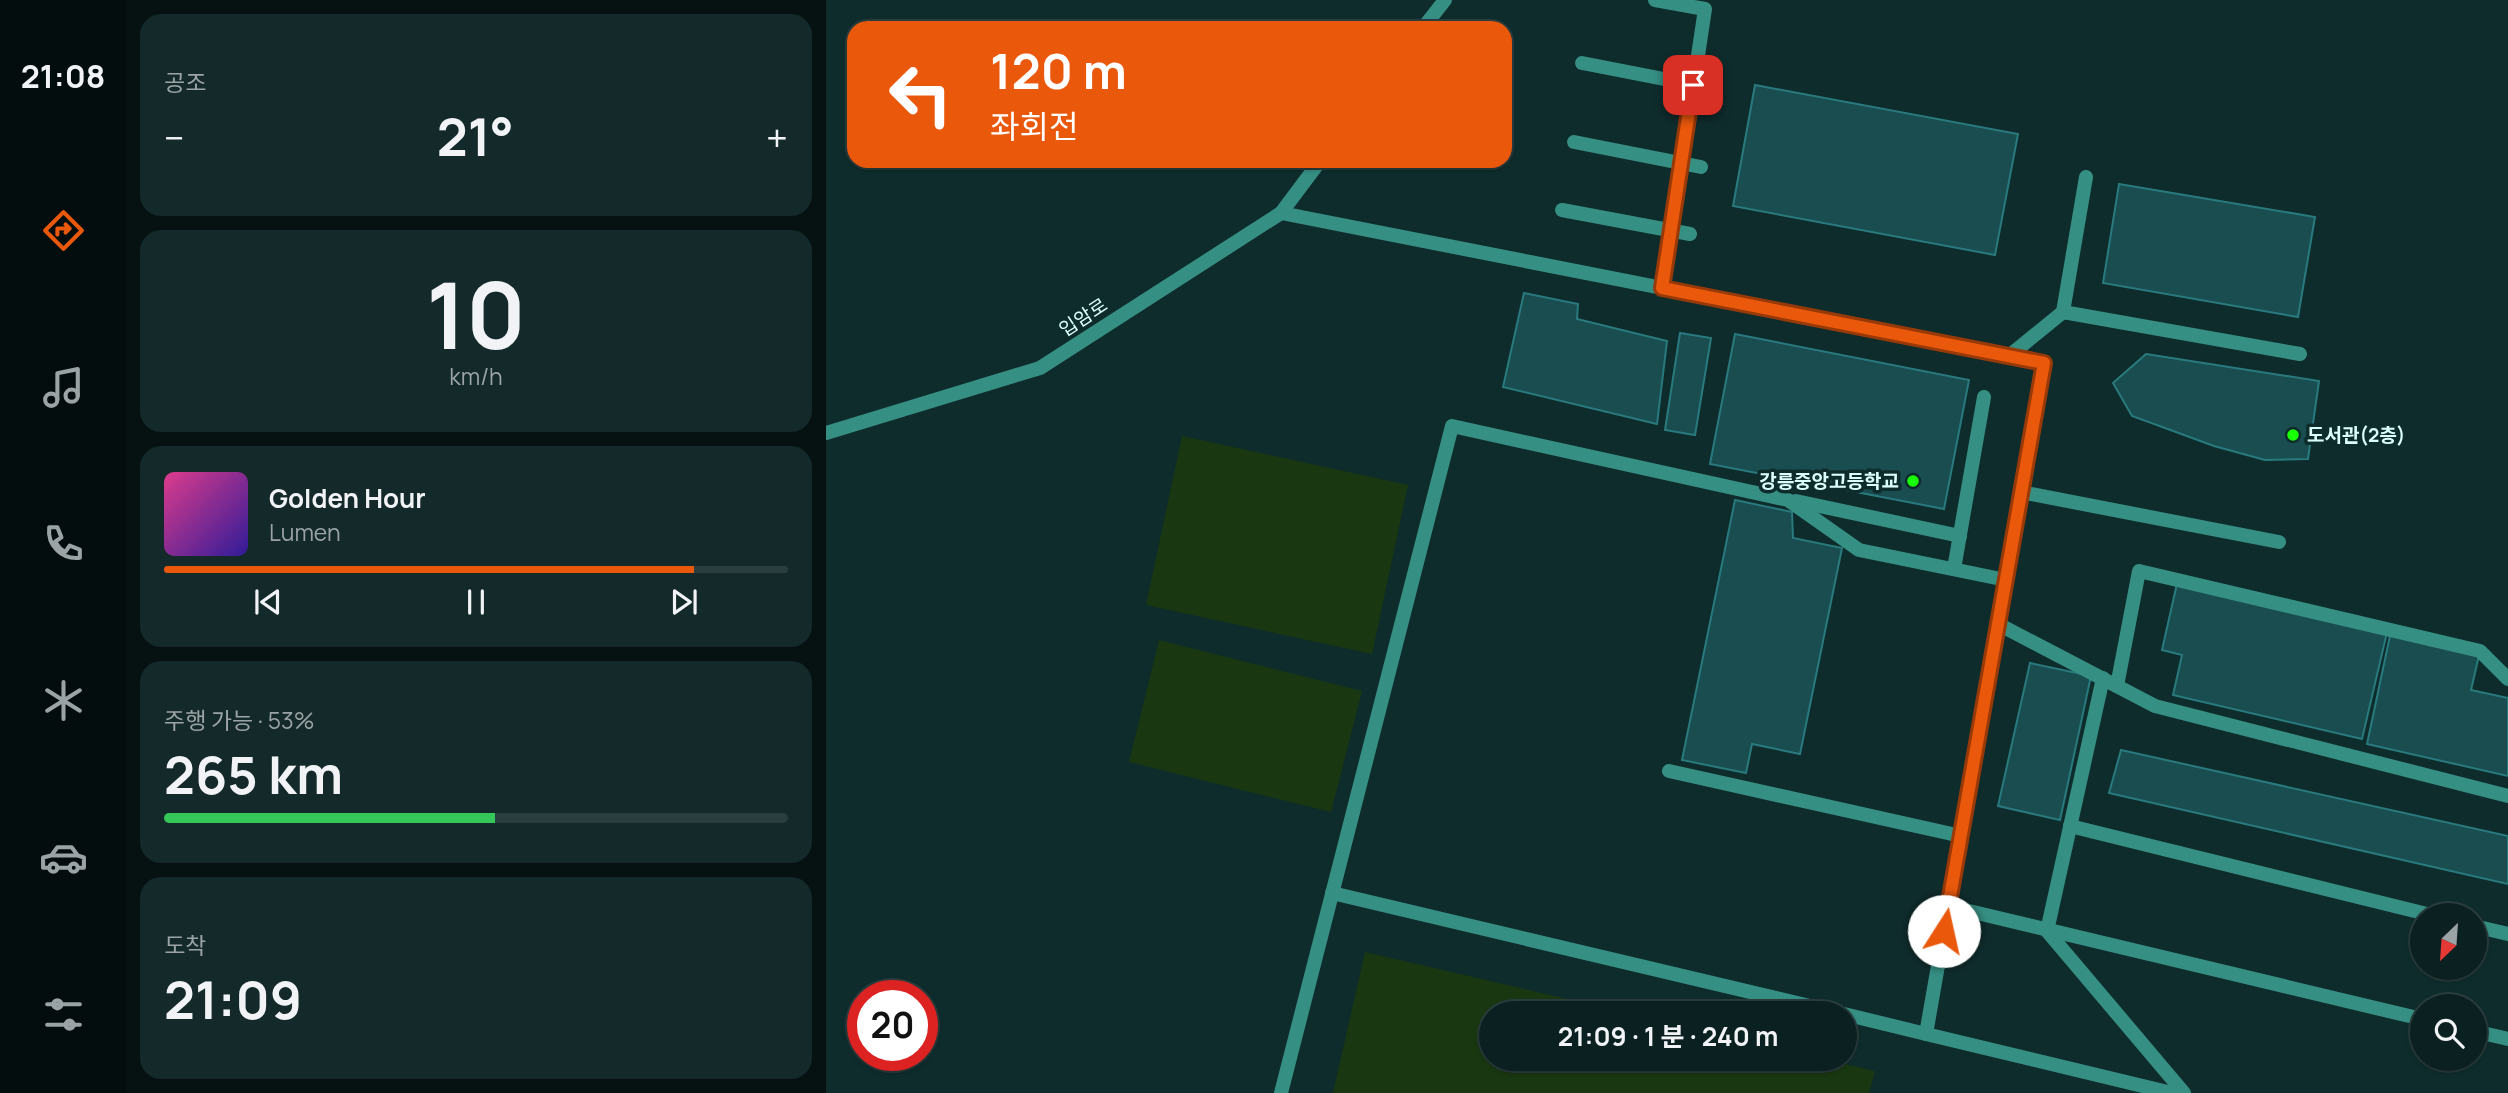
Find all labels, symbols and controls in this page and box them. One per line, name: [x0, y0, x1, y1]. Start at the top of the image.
text: 120 m: [990, 37, 1127, 104]
icon: left: [875, 49, 966, 140]
text: 21:08: [21, 54, 105, 98]
pin: [1663, 55, 1723, 115]
text: 공조: [164, 66, 206, 98]
icon: arrive: [1674, 66, 1712, 104]
text: 21°: [437, 101, 514, 172]
text: 좌회전: [990, 104, 1078, 148]
text: −: [164, 111, 185, 163]
text: +: [766, 111, 788, 163]
icon: directions: [39, 206, 88, 255]
text: 10: [426, 252, 526, 376]
street label: 입암로: [1054, 292, 1112, 342]
text: km/h: [449, 360, 503, 392]
icon: music: [39, 363, 88, 412]
place label: 도서관(2층): [2307, 422, 2405, 448]
marker: 도서관(2층): [2285, 427, 2301, 443]
place label: 강릉중앙고등학교: [1759, 468, 1899, 494]
marker: 강릉중앙고등학교: [1905, 473, 1921, 489]
text: Golden Hour: [269, 480, 426, 516]
text: Lumen: [269, 516, 341, 548]
icon: phone: [39, 519, 88, 568]
icon: previous: [249, 583, 287, 621]
icon: pause: [457, 583, 495, 621]
icon: next: [665, 583, 703, 621]
icon: climate: [39, 676, 88, 725]
text: 주행 가능 · 53%: [164, 704, 314, 736]
text: 265 km: [164, 739, 343, 810]
icon: car: [39, 833, 88, 882]
position arrow: [1907, 894, 1981, 968]
north arrow: [2410, 903, 2487, 980]
map controls: [2410, 903, 2487, 1071]
text: 도착: [164, 929, 206, 961]
text: 21:09: [164, 964, 302, 1035]
speed limit sign: 20: [847, 980, 938, 1071]
icon: filters: [39, 990, 88, 1039]
button: search: [2410, 994, 2487, 1071]
text: 21:09 · 1 분 · 240 m: [1558, 1018, 1778, 1054]

